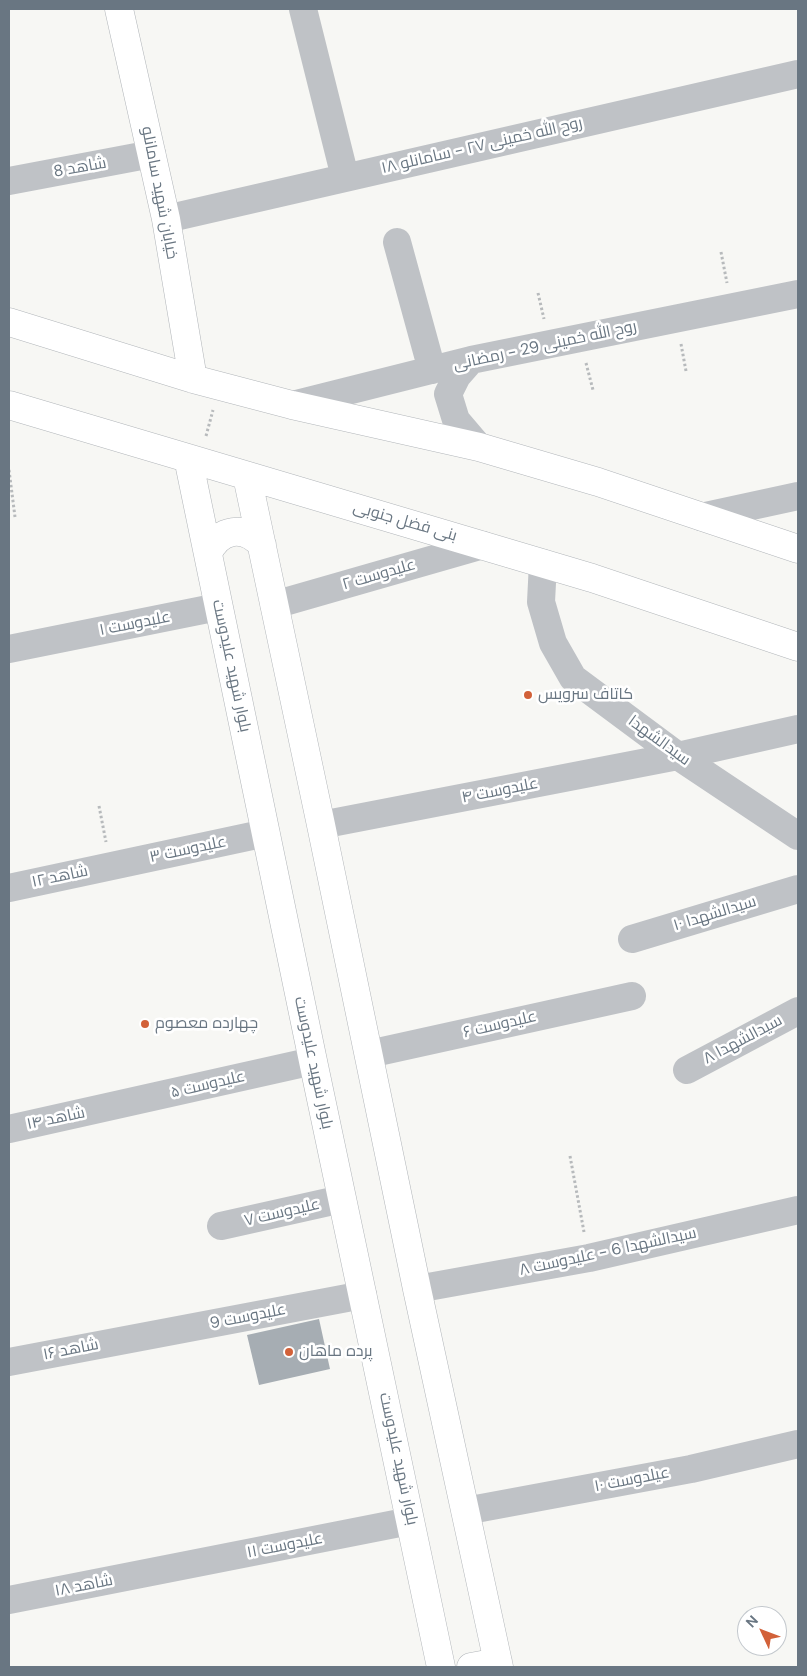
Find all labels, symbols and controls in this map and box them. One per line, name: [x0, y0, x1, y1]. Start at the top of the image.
street label: روح الله خمینی ۲۷ - سامانلو ۱۸: [380, 114, 584, 178]
street label: خیابان شهید سامانلو: [137, 125, 181, 261]
street label: شاهد 8: [52, 154, 108, 182]
street label: روح الله خمینی 29 - رمضانی: [452, 317, 638, 375]
street label: بنی فضل جنوبی: [351, 498, 459, 546]
street label: علیدوست ۲: [340, 555, 418, 595]
street label: بلوار شهید علیدوست: [208, 598, 254, 734]
street label: علیدوست ۱: [98, 608, 172, 640]
place label: کاتاف سرویس: [538, 685, 633, 705]
marker: کاتاف سرویس: [522, 689, 534, 701]
street label: سیدالشهدا: [624, 712, 694, 770]
street label: علیدوست ۴: [460, 774, 540, 808]
street label: علیدوست ۳: [148, 833, 228, 867]
street label: شاهد ۱۲: [30, 862, 90, 892]
street label: سیدالشهدا ۱۰: [671, 892, 759, 936]
street label: بلوار شهید علیدوست: [290, 995, 336, 1131]
street label: علیدوست ۶: [462, 1007, 538, 1043]
street label: سیدالشهدا ۸: [700, 1011, 786, 1069]
place label: چهارده معصوم: [155, 1014, 258, 1034]
marker: چهارده معصوم: [139, 1018, 151, 1030]
street label: علیدوست ۵: [169, 1067, 247, 1103]
street label: شاهد ۱۴: [25, 1103, 87, 1135]
street label: علیدوست ۷: [242, 1195, 322, 1231]
street label: سیدالشهدا 6 - علیدوست ۸: [518, 1224, 698, 1280]
street label: علیدوست 9: [208, 1300, 288, 1334]
street label: شاهد ۱۶: [42, 1335, 100, 1365]
place label: پرده ماهان: [299, 1342, 373, 1362]
marker: پرده ماهان: [283, 1346, 295, 1358]
street label: بلوار شهید علیدوست: [375, 1391, 421, 1527]
street label: عیلدوست ۱۰: [593, 1463, 671, 1497]
street label: علیدوست ۱۱: [245, 1529, 325, 1563]
street label: شاهد ۱۸: [53, 1571, 115, 1601]
north arrow: [737, 1606, 787, 1656]
text: N: [742, 1612, 762, 1631]

